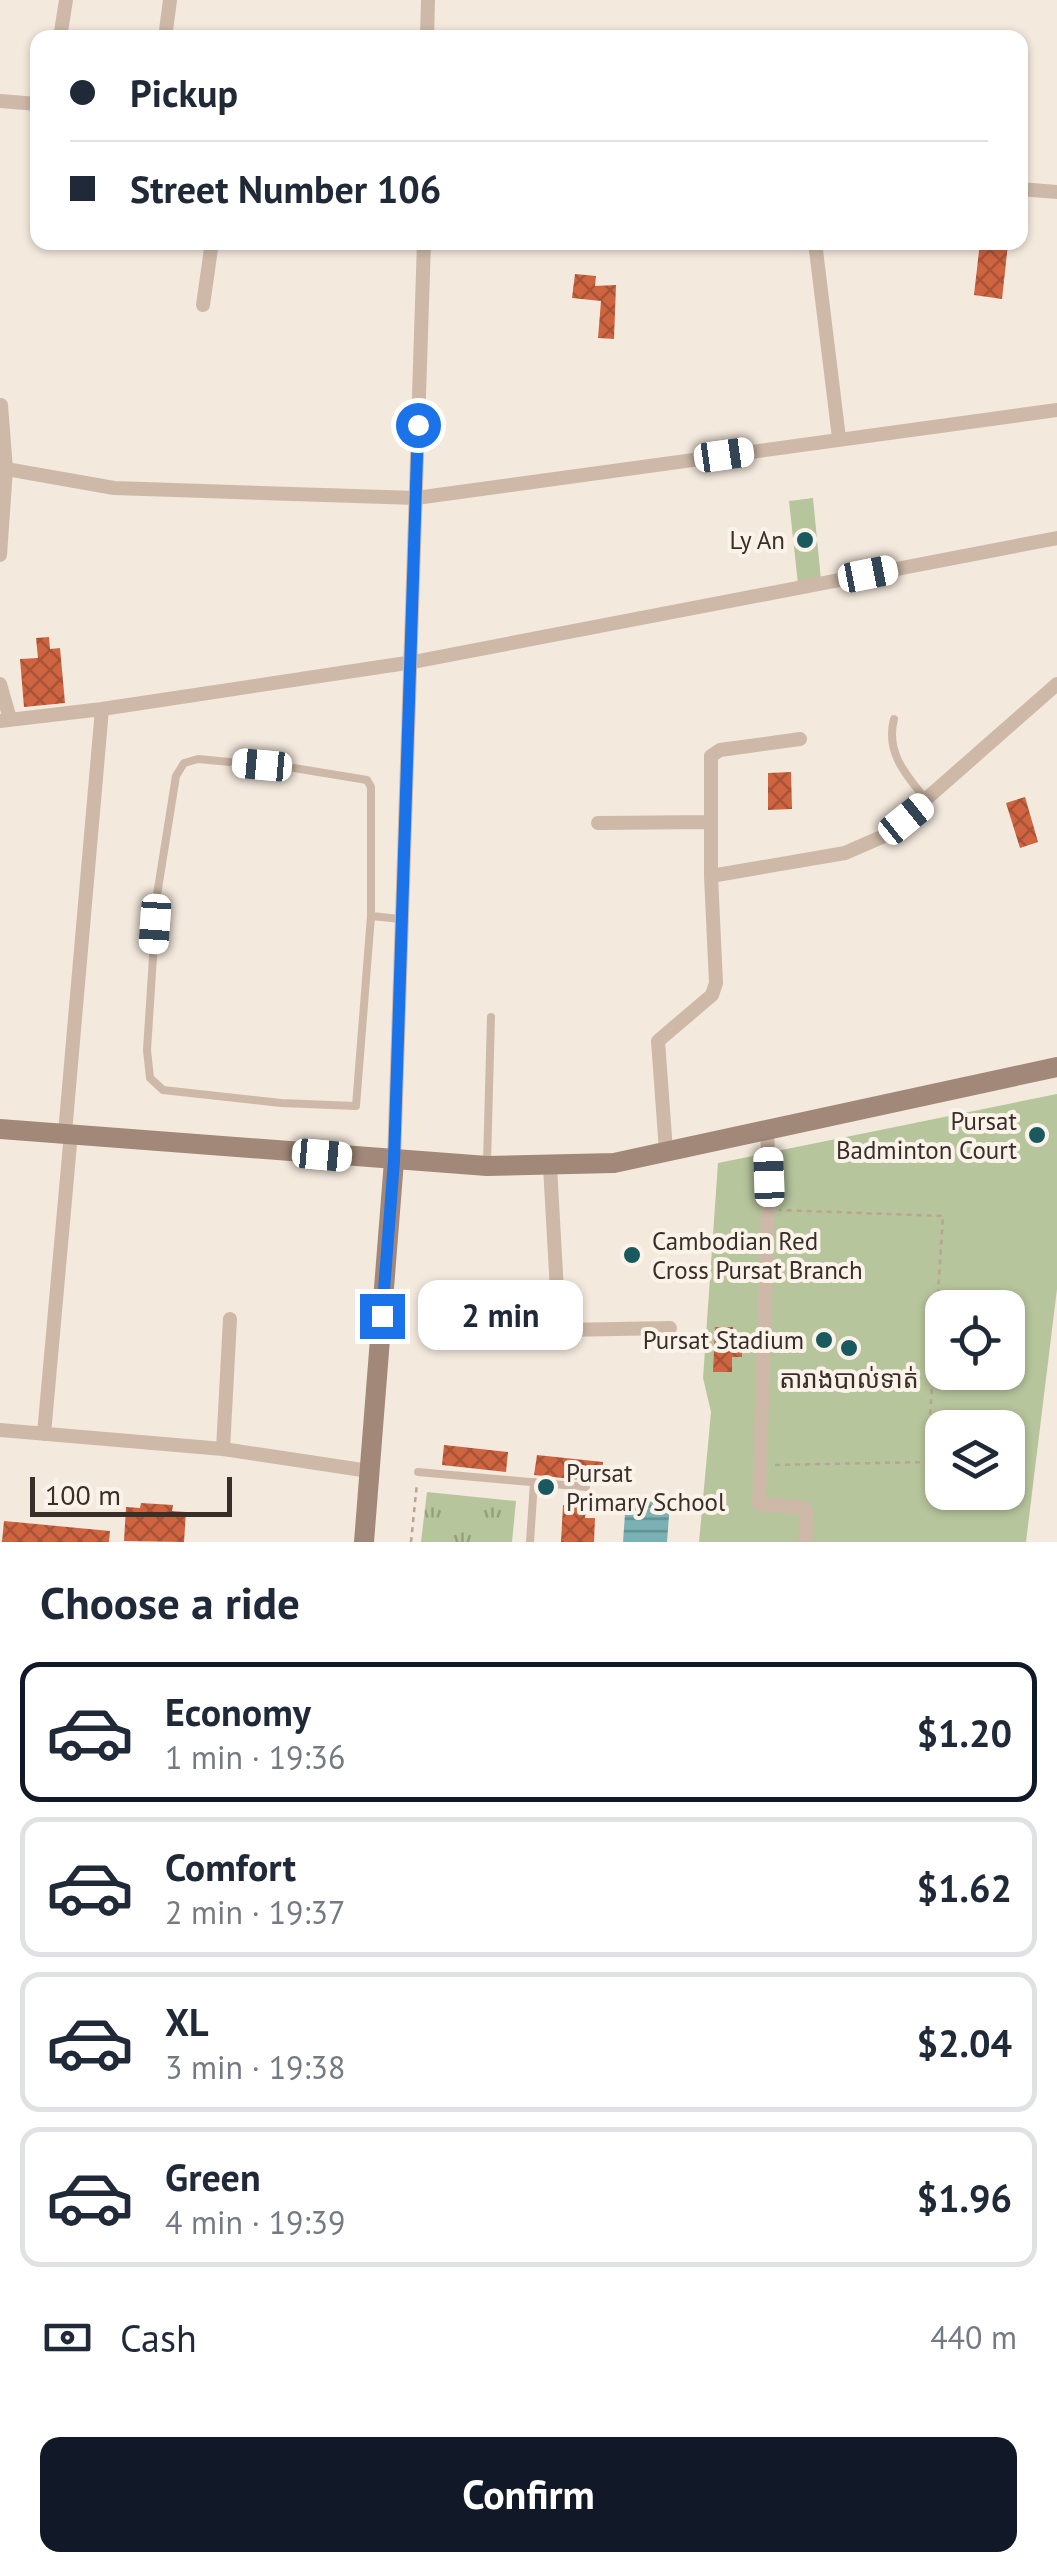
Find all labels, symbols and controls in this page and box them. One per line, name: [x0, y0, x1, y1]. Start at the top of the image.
text: Pickup: [130, 68, 238, 117]
text: Street Number 106: [130, 164, 441, 213]
route start: [396, 403, 441, 448]
car: [692, 436, 756, 474]
place label: Ly An: [730, 524, 785, 556]
marker: Ly An: [794, 529, 816, 551]
car: [836, 554, 900, 594]
car: [231, 747, 293, 783]
car: [873, 788, 939, 850]
car: [138, 893, 172, 955]
place label: Pursat Badminton Court: [836, 1105, 1018, 1166]
marker: Pursat Badminton Court: [1026, 1124, 1048, 1146]
car: [291, 1137, 353, 1173]
car: [753, 1146, 785, 1208]
place label: Cambodian Red Cross Pursat Branch: [652, 1225, 863, 1286]
marker: Cambodian Red Cross Pursat Branch: [621, 1244, 643, 1266]
callout: 2 min: [417, 1281, 582, 1351]
map controls: [925, 1290, 1025, 1510]
button: locate: [925, 1290, 1025, 1390]
route end: [360, 1294, 405, 1339]
text: 2 min: [461, 1294, 540, 1336]
place label: Pursat Stadium: [643, 1324, 804, 1356]
marker: Pursat Stadium: [813, 1329, 835, 1351]
marker: តារាងបាល់ទាត់: [838, 1337, 860, 1359]
place label: តារាងបាល់ទាត់: [779, 1363, 919, 1395]
button: layers: [925, 1410, 1025, 1510]
place label: Pursat Primary School: [566, 1457, 726, 1518]
scale bar: [30, 1472, 232, 1516]
text: 100 m: [45, 1476, 121, 1513]
marker: Pursat Primary School: [535, 1476, 557, 1498]
text: Choose a ride: [40, 1573, 300, 1631]
icon: car: [45, 1687, 135, 1777]
text: Economy: [165, 1687, 311, 1736]
text: $1.20: [916, 1708, 1012, 1757]
text: 1 min · 19:36: [165, 1736, 345, 1778]
icon: car: [45, 1842, 135, 1932]
text: Comfort: [165, 1842, 296, 1891]
text: $1.62: [916, 1863, 1012, 1912]
text: 2 min · 19:37: [165, 1891, 345, 1933]
icon: car: [45, 1997, 135, 2087]
text: XL: [165, 1997, 209, 2046]
text: $2.04: [916, 2018, 1012, 2067]
text: 3 min · 19:38: [165, 2046, 345, 2088]
icon: car: [45, 2152, 135, 2242]
text: Green: [165, 2152, 261, 2201]
text: $1.96: [916, 2173, 1012, 2222]
text: 4 min · 19:39: [165, 2201, 345, 2243]
icon: cash: [40, 2310, 95, 2365]
text: Cash: [120, 2313, 197, 2362]
text: 440 m: [930, 2316, 1017, 2358]
button: Confirm: [40, 2437, 1017, 2552]

